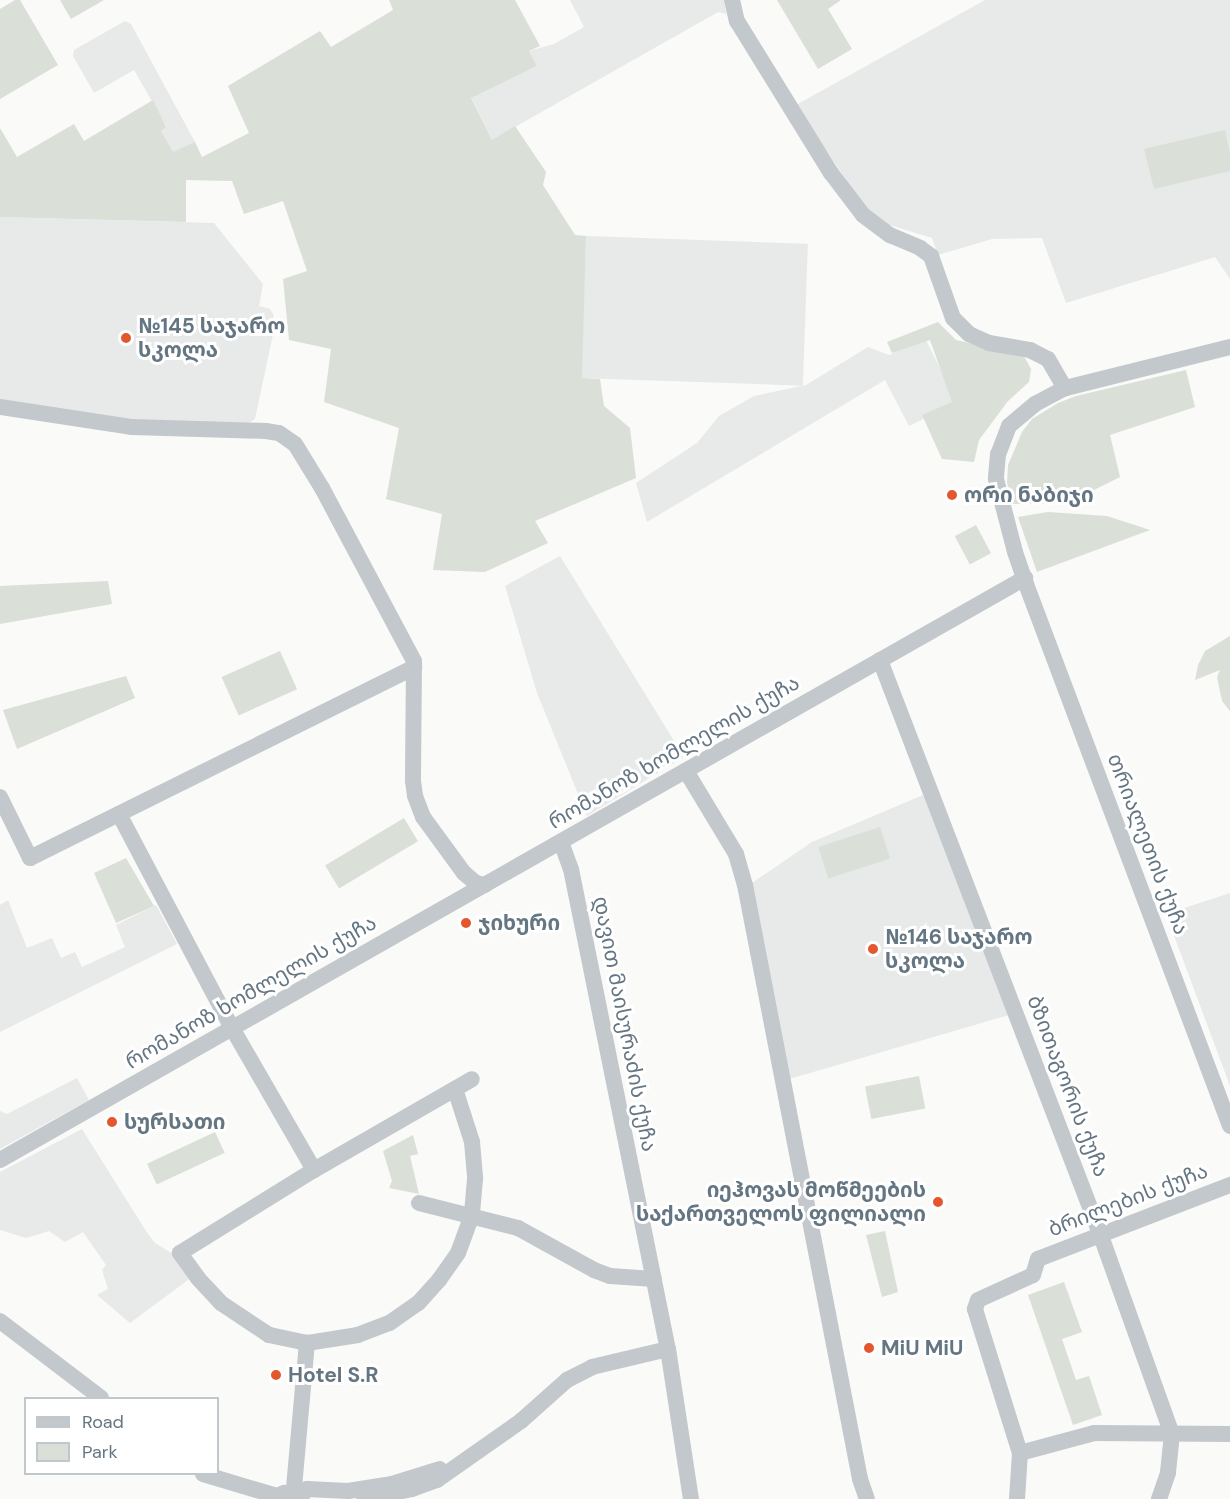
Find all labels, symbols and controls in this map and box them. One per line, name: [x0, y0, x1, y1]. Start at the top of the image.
place label: №145 საჯარო სკოლა: [138, 313, 285, 363]
marker: №145 საჯარო სკოლა: [119, 331, 133, 345]
place label: ორი ნაბიჯი: [964, 482, 1094, 508]
marker: ორი ნაბიჯი: [945, 488, 959, 502]
street label: რომანოზ ხომლელის ქუჩა: [544, 670, 804, 834]
street label: თრიალეთის ქუჩა: [1102, 750, 1194, 938]
street label: დავით მაისურაძის ქუჩა: [588, 894, 662, 1154]
street label: რომანოზ ხომლელის ქუჩა: [121, 910, 381, 1074]
place label: ჯიხური: [478, 910, 560, 936]
marker: ჯიხური: [459, 916, 473, 930]
place label: №146 საჯარო სკოლა: [885, 924, 1033, 974]
marker: №146 საჯარო სკოლა: [866, 942, 880, 956]
street label: ბზითაგორის ქუჩა: [1022, 992, 1114, 1180]
place label: სურსათი: [124, 1109, 226, 1135]
marker: სურსათი: [105, 1115, 119, 1129]
street label: ბრილების ქუჩა: [1045, 1158, 1211, 1242]
place label: იეჰოვას მოწმეების საქართველოს ფილიალი: [636, 1177, 926, 1227]
marker: იეჰოვას მოწმეების საქართველოს ფილიალი: [931, 1195, 945, 1209]
place label: MiU MiU: [881, 1335, 963, 1361]
marker: MiU MiU: [862, 1341, 876, 1355]
place label: Hotel S.R: [288, 1362, 379, 1388]
marker: Hotel S.R: [269, 1368, 283, 1382]
legend: [24, 1397, 219, 1475]
text: Road: [82, 1410, 124, 1434]
text: Park: [82, 1440, 118, 1464]

